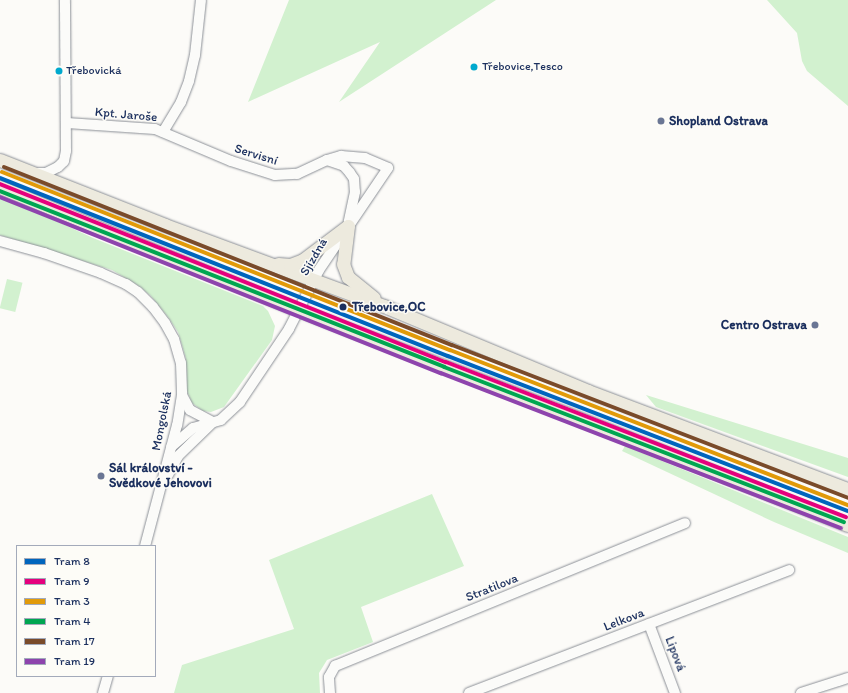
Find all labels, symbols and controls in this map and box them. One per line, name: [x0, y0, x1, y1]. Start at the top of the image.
place label: Třebovice,Tesco: [482, 60, 563, 74]
marker: Třebovice,Tesco: [469, 62, 479, 72]
place label: Třebovická: [66, 64, 121, 78]
marker: Třebovická: [54, 66, 64, 76]
street label: Kpt. Jaroše: [94, 104, 158, 126]
place label: Shopland Ostrava: [669, 113, 768, 129]
marker: Shopland Ostrava: [656, 116, 666, 126]
street label: Servisní: [232, 141, 280, 169]
street label: Sjízdná: [297, 235, 331, 279]
place label: Třebovice,OC: [352, 299, 426, 315]
marker: Třebovice,OC: [336, 300, 350, 314]
place label: Centro Ostrava: [721, 317, 807, 333]
marker: Centro Ostrava: [810, 320, 820, 330]
street label: Mongolská: [149, 390, 175, 452]
place label: Sál království - Svědkové Jehovovi: [109, 461, 212, 492]
marker: Sál království - Svědkové Jehovovi: [96, 471, 106, 481]
legend: [16, 545, 156, 677]
text: Tram 8: [54, 554, 90, 568]
street label: Stratilova: [464, 570, 520, 606]
text: Tram 9: [54, 574, 90, 588]
text: Tram 3: [54, 594, 90, 608]
street label: Lelkova: [601, 605, 647, 635]
text: Tram 4: [54, 614, 90, 628]
text: Tram 17: [54, 634, 95, 648]
street label: Lipová: [661, 634, 689, 674]
text: Tram 19: [54, 654, 95, 668]

